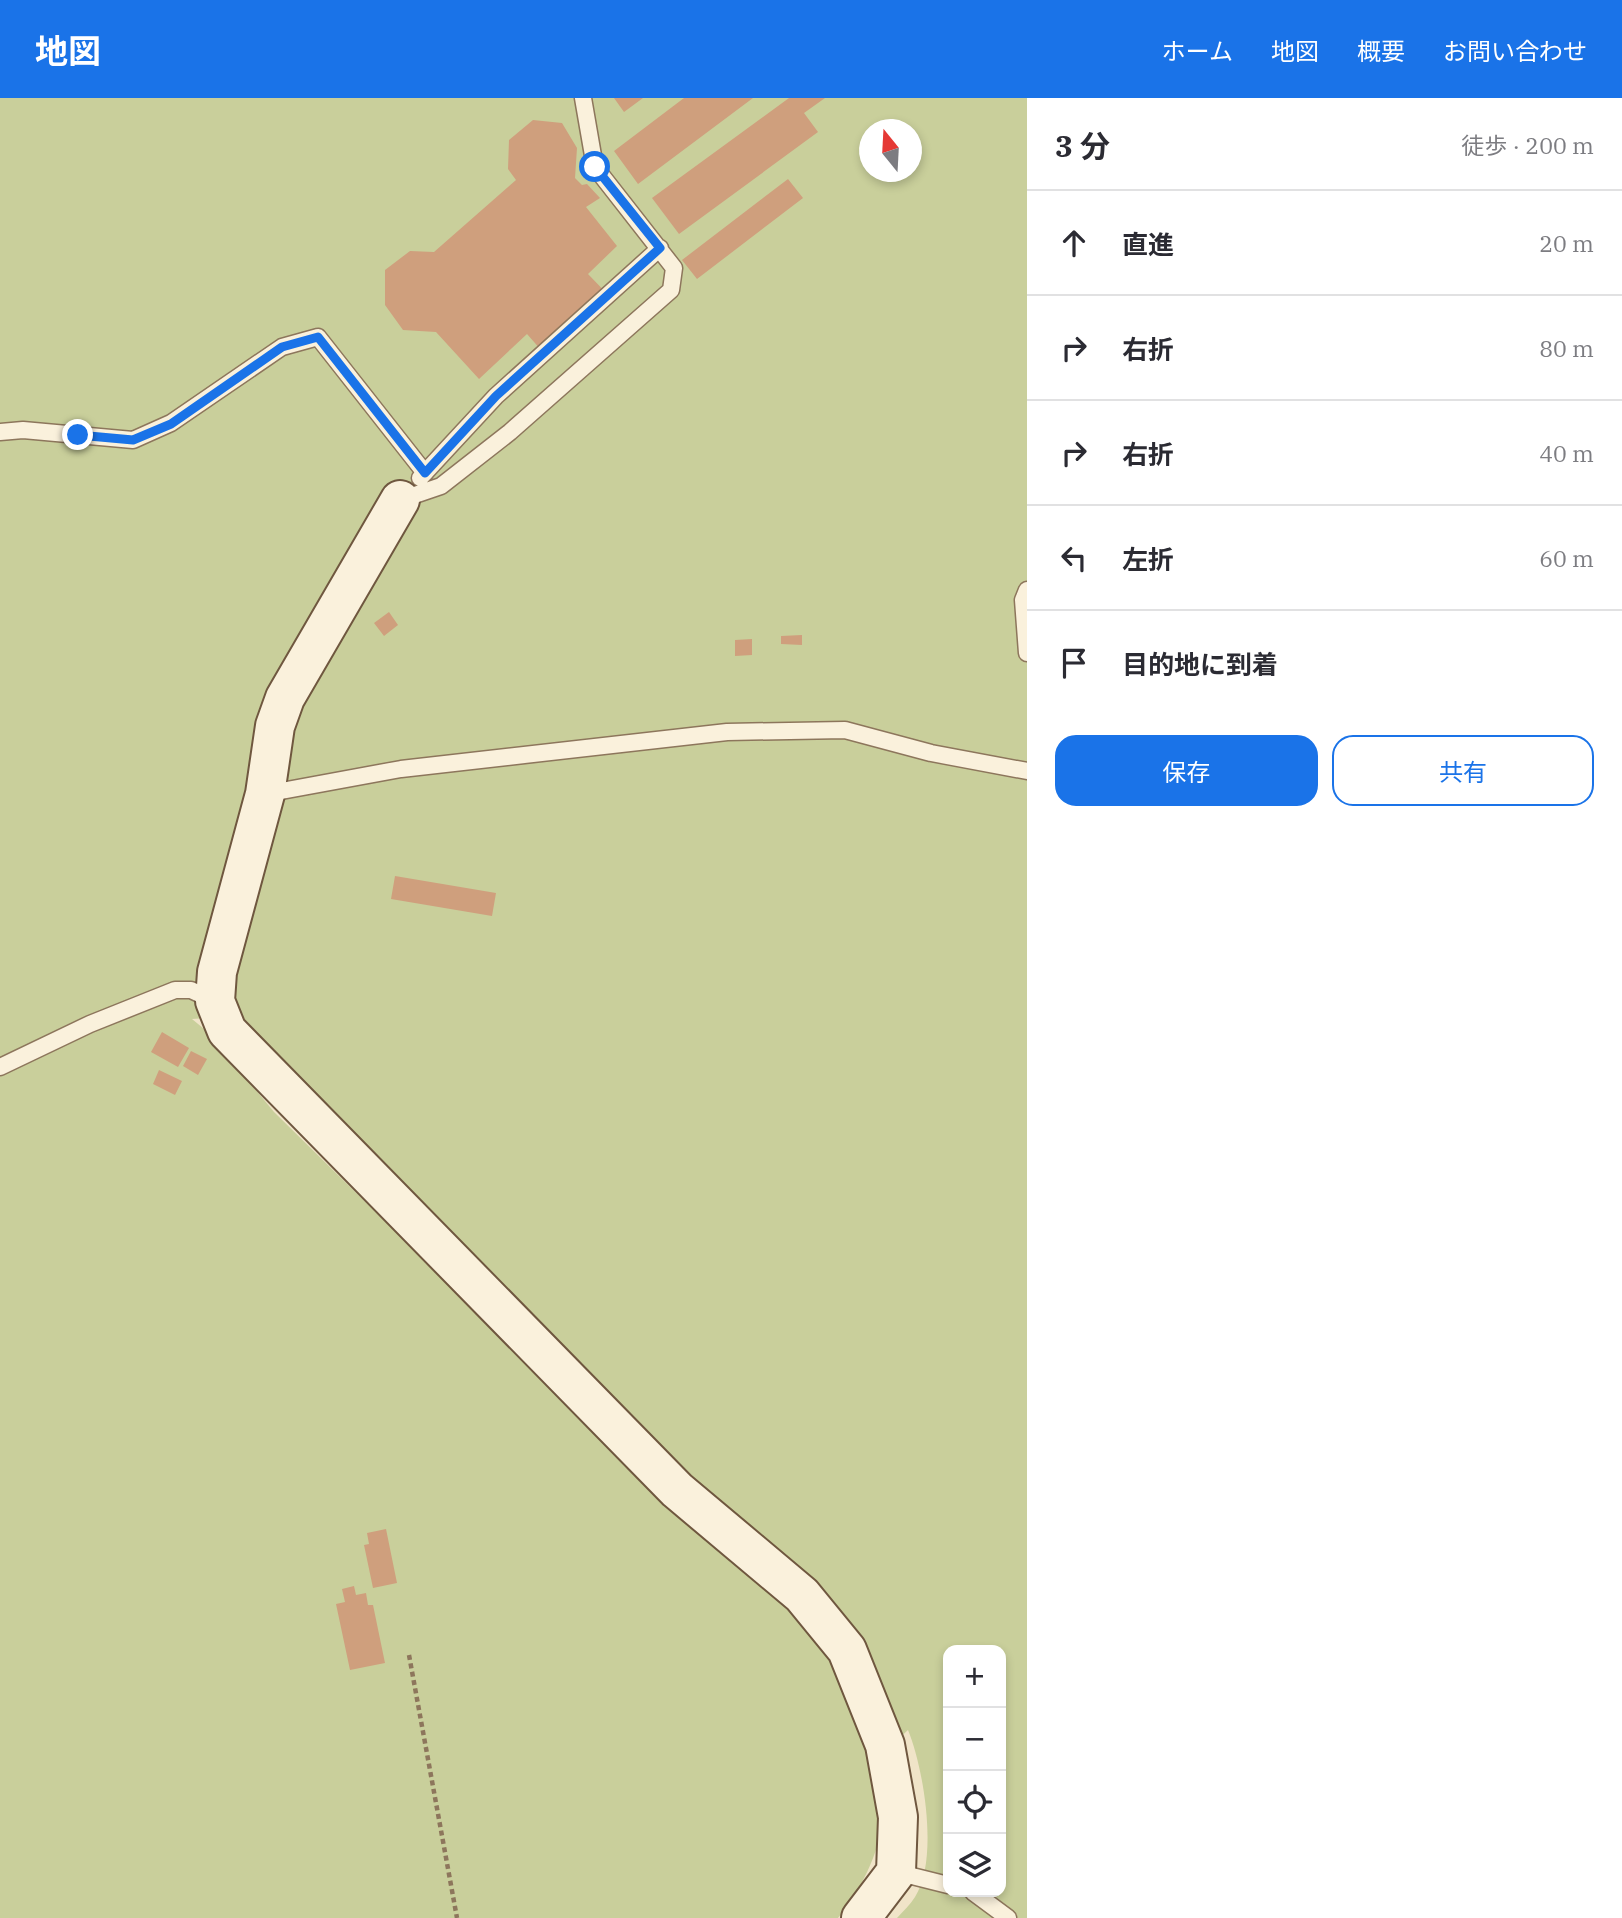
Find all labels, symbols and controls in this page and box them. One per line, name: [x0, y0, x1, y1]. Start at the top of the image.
text: 地図: [35, 29, 101, 72]
text: ホーム: [1162, 35, 1233, 67]
text: 地図: [1271, 35, 1319, 67]
text: 概要: [1357, 35, 1405, 67]
text: お問い合わせ: [1443, 35, 1587, 67]
north arrow: [859, 119, 922, 182]
text: 3 分: [1055, 126, 1110, 165]
text: 徒歩 · 200 m: [1461, 130, 1594, 160]
route start: [579, 151, 610, 182]
icon: ahead: [1055, 224, 1093, 262]
text: 直進: [1122, 227, 1174, 261]
text: 20 m: [1539, 228, 1594, 258]
icon: right: [1055, 329, 1093, 367]
text: 右折: [1122, 332, 1174, 366]
text: 80 m: [1539, 333, 1594, 363]
route end: [62, 419, 93, 450]
icon: right: [1055, 434, 1093, 472]
text: 右折: [1122, 437, 1174, 471]
text: 40 m: [1539, 438, 1594, 468]
icon: left: [1055, 539, 1093, 577]
text: 左折: [1122, 542, 1174, 576]
text: 60 m: [1539, 543, 1594, 573]
icon: arrive: [1055, 644, 1093, 682]
text: 目的地に到着: [1122, 647, 1278, 681]
button: 保存: [1055, 735, 1318, 806]
button: 共有: [1332, 735, 1594, 806]
map controls: [943, 1645, 1006, 1897]
button: +: [943, 1645, 1006, 1708]
button: −: [943, 1708, 1006, 1771]
button: locate: [943, 1771, 1006, 1834]
button: layers: [943, 1834, 1006, 1897]

